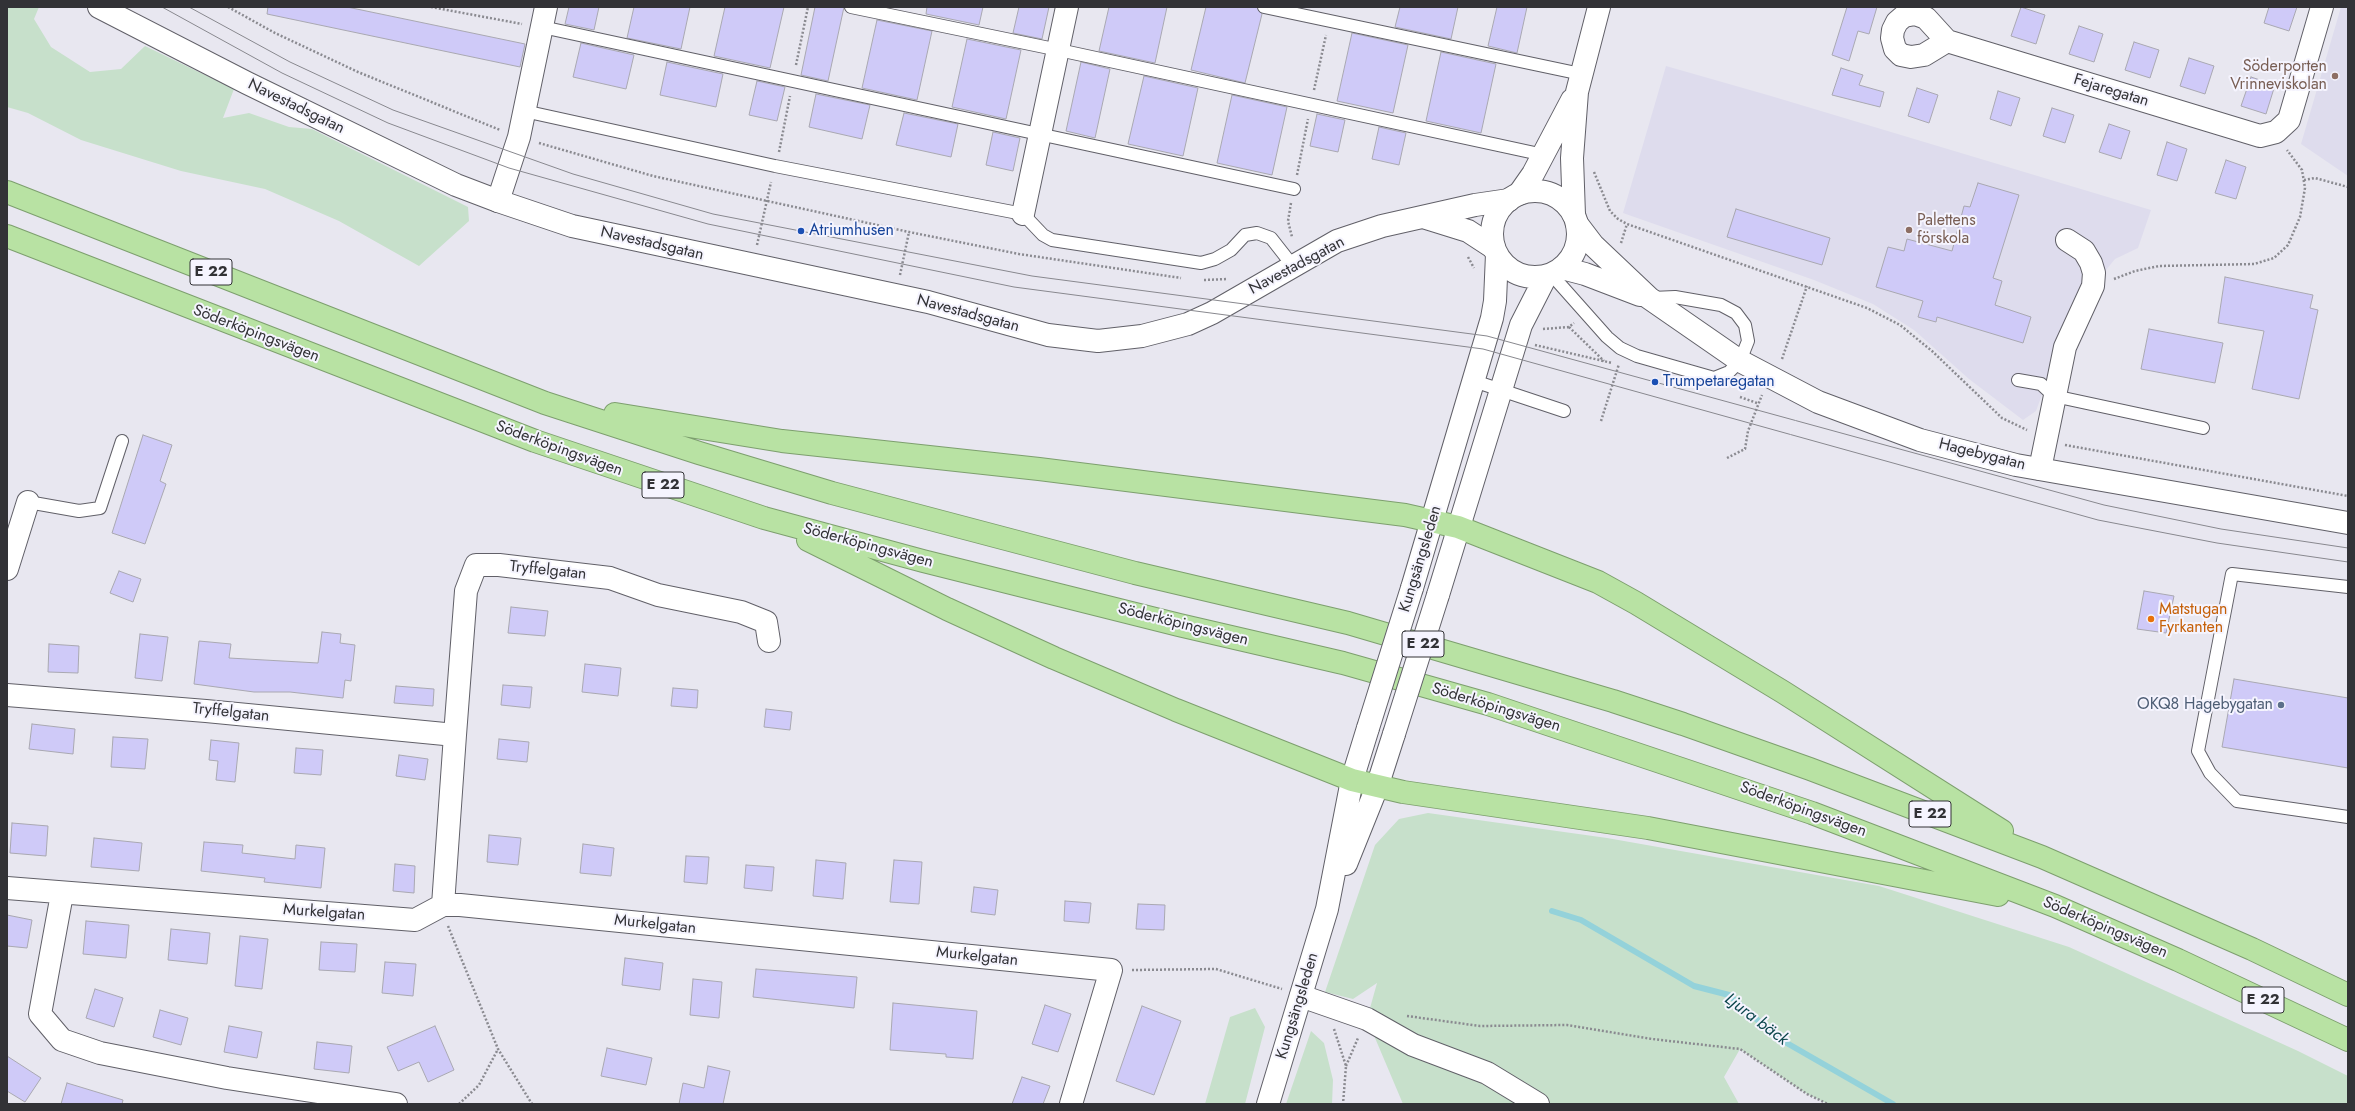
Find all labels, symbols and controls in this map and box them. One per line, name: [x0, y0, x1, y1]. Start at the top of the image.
place label: Söderporten Vrinneviskolan: [2230, 57, 2327, 95]
street label: Fejaregatan: [2071, 70, 2151, 112]
marker: Söderporten Vrinneviskolan: [2330, 71, 2340, 81]
street label: Navestadsgatan: [244, 75, 348, 139]
place label: Palettens förskola: [1917, 211, 1976, 249]
place label: Atriumhusen: [809, 221, 894, 241]
street label: Navestadsgatan: [599, 223, 705, 265]
marker: Palettens förskola: [1904, 225, 1914, 235]
marker: Atriumhusen: [796, 226, 806, 236]
street label: Navestadsgatan: [1246, 233, 1348, 299]
road number: E 22: [190, 259, 232, 285]
street label: Navestadsgatan: [915, 291, 1021, 337]
street label: Söderköpingsvägen: [190, 301, 322, 367]
place label: Trumpetaregatan: [1663, 372, 1775, 392]
marker: Trumpetaregatan: [1650, 377, 1660, 387]
street label: Söderköpingsvägen: [493, 417, 625, 481]
street label: Hagebygatan: [1937, 435, 2027, 475]
road number: E 22: [642, 472, 684, 498]
street label: Kungsängsleden: [1396, 503, 1446, 615]
street label: Söderköpingsvägen: [801, 519, 935, 573]
street label: Tryffelgatan: [509, 557, 587, 585]
street label: Söderköpingsvägen: [1116, 600, 1250, 650]
place label: Matstugan Fyrkanten: [2159, 600, 2227, 638]
marker: Matstugan Fyrkanten: [2146, 614, 2156, 624]
road number: E 22: [1402, 631, 1444, 657]
street label: Söderköpingsvägen: [1429, 679, 1563, 737]
place label: OKQ8 Hagebygatan: [2137, 695, 2273, 715]
street label: Tryffelgatan: [192, 699, 270, 727]
marker: OKQ8 Hagebygatan: [2276, 700, 2286, 710]
street label: Söderköpingsvägen: [1737, 778, 1869, 842]
road number: E 22: [1909, 801, 1951, 827]
street label: Söderköpingsvägen: [2040, 893, 2170, 963]
street label: Murkelgatan: [282, 901, 366, 925]
street label: Murkelgatan: [613, 911, 697, 939]
street label: Murkelgatan: [935, 943, 1019, 971]
street label: Kungsängsleden: [1273, 950, 1323, 1062]
road number: E 22: [2242, 987, 2284, 1013]
water label: Ljura bäck: [1720, 989, 1792, 1051]

